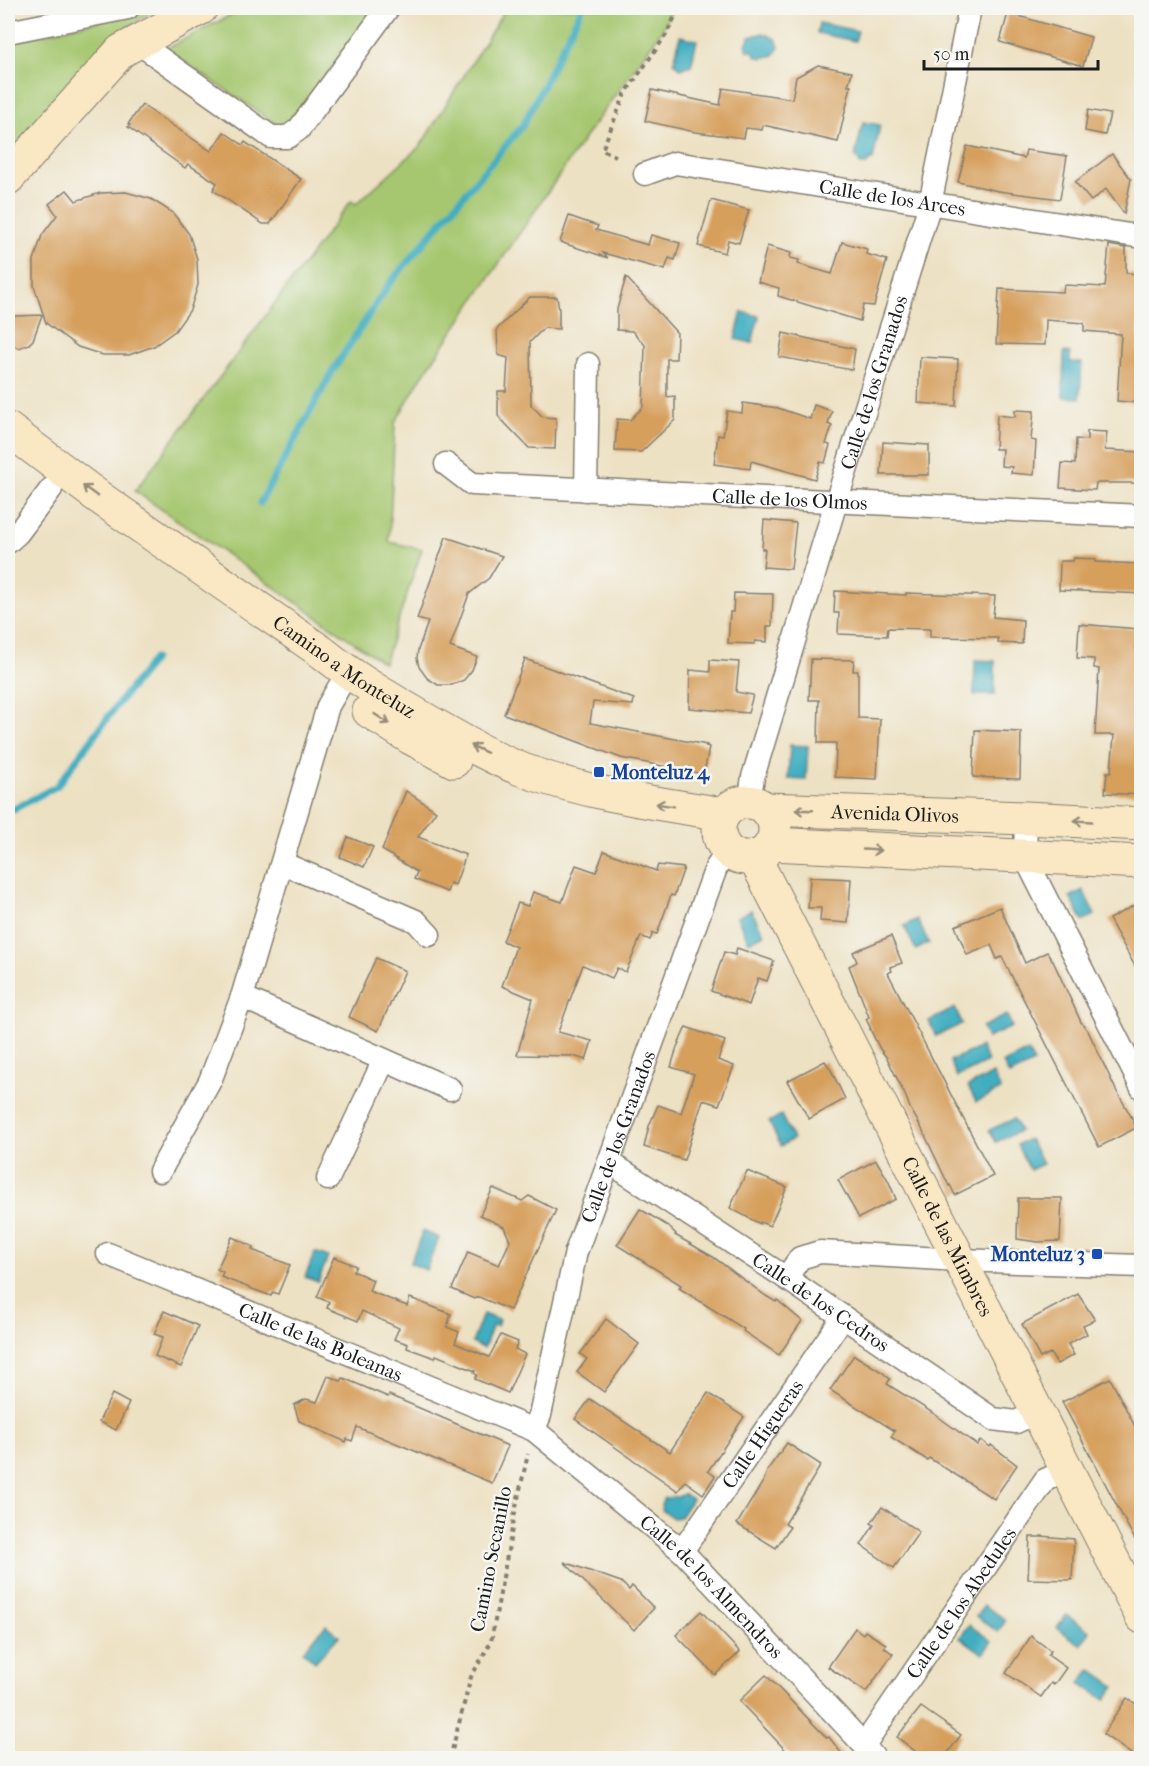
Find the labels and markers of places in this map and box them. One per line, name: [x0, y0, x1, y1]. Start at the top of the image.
place label: Monteluz 4: [610, 761, 710, 785]
marker: Monteluz 4: [592, 765, 606, 779]
place label: Monteluz 3: [989, 1243, 1085, 1266]
marker: Monteluz 3: [1090, 1247, 1104, 1261]

